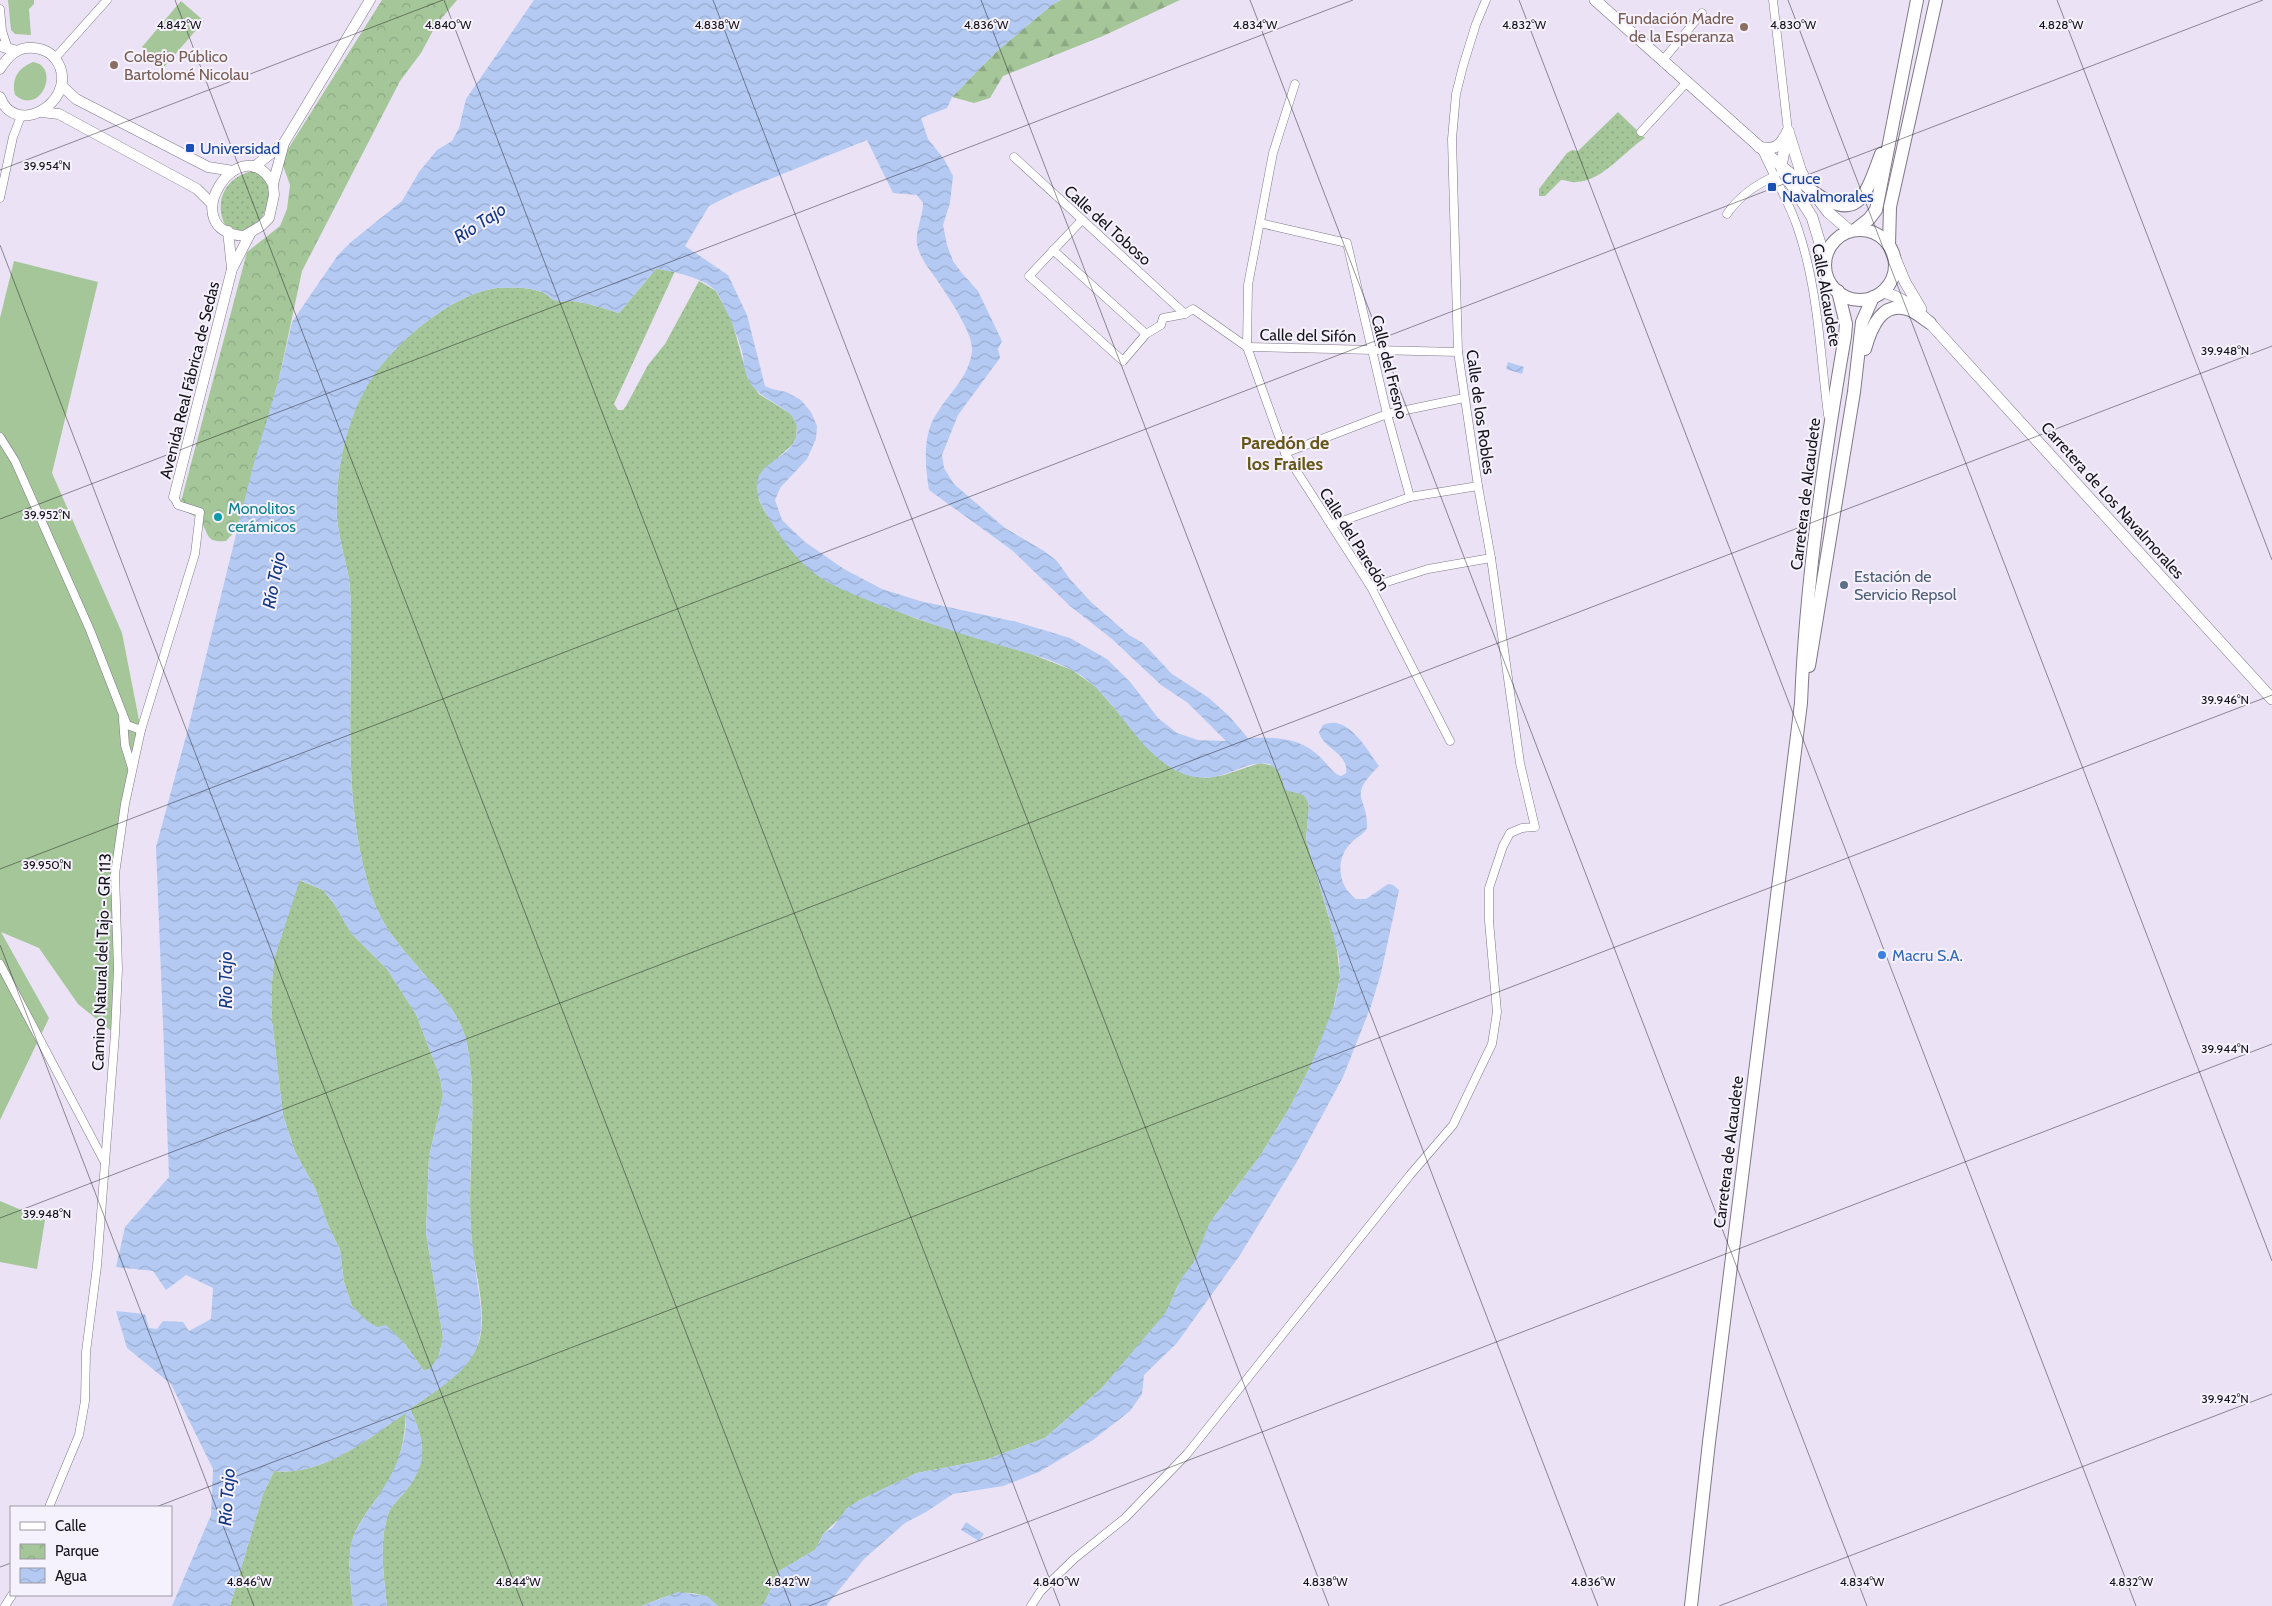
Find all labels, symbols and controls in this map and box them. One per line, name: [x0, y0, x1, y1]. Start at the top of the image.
place label: Fundación Madre de la Esperanza: [1618, 9, 1734, 46]
text: 4.842°W: [157, 17, 202, 32]
text: 4.840°W: [425, 17, 472, 32]
text: 4.838°W: [694, 17, 740, 32]
text: 4.836°W: [964, 17, 1009, 32]
text: 4.834°W: [1233, 17, 1278, 32]
text: 4.832°W: [1502, 17, 1547, 32]
text: 4.830°W: [1770, 17, 1817, 32]
text: 4.828°W: [2039, 17, 2084, 32]
marker: Fundación Madre de la Esperanza: [1738, 21, 1750, 33]
place label: Colegio Público Bartolomé Nicolau: [124, 47, 249, 84]
marker: Colegio Público Bartolomé Nicolau: [108, 59, 120, 71]
place label: Universidad: [200, 139, 280, 158]
marker: Universidad: [184, 142, 196, 154]
text: 39.954°N: [23, 158, 71, 173]
place label: Cruce Navalmorales: [1782, 169, 1874, 206]
street label: Calle del Toboso: [1060, 181, 1155, 270]
marker: Cruce Navalmorales: [1766, 181, 1778, 193]
water label: Río Tajo: [450, 198, 510, 248]
street label: Calle Alcaudete: [1808, 242, 1845, 348]
street label: Avenida Real Fábrica de Sedas: [156, 279, 223, 481]
street label: Calle del Fresno: [1367, 313, 1412, 421]
street label: Calle del Sifón: [1259, 325, 1357, 346]
text: 39.948°N: [2201, 343, 2249, 358]
street label: Calle de los Robles: [1462, 348, 1499, 476]
street label: Carretera de Alcaudete: [1787, 417, 1824, 571]
street label: Carretera de Los Navalmorales: [2037, 418, 2188, 583]
district label: Paredón de los Frailes: [1241, 432, 1329, 475]
street label: Calle del Paredón: [1315, 484, 1394, 594]
place label: Monolitos cerámicos: [228, 499, 296, 536]
text: 39.952°N: [23, 507, 71, 522]
marker: Monolitos cerámicos: [212, 511, 224, 523]
water label: Río Tajo: [258, 550, 290, 610]
place label: Estación de Servicio Repsol: [1854, 567, 1957, 604]
marker: Estación de Servicio Repsol: [1838, 579, 1850, 591]
text: 39.946°N: [2201, 692, 2249, 707]
street label: Camino Natural del Tajo - GR 113: [88, 853, 115, 1071]
text: 39.950°N: [22, 857, 72, 872]
place label: Macru S.A.: [1892, 946, 1963, 965]
marker: Macru S.A.: [1876, 949, 1888, 961]
water label: Río Tajo: [215, 951, 237, 1009]
text: 39.944°N: [2201, 1041, 2249, 1056]
street label: Carretera de Alcaudete: [1710, 1075, 1747, 1229]
text: 39.948°N: [23, 1206, 71, 1221]
text: 39.942°N: [2201, 1391, 2249, 1406]
water label: Río Tajo: [214, 1467, 240, 1527]
legend: [10, 1506, 172, 1596]
text: Calle: [55, 1517, 86, 1535]
text: Parque: [55, 1542, 99, 1560]
text: Agua: [55, 1567, 87, 1585]
text: 4.846°W: [227, 1574, 272, 1589]
text: 4.844°W: [495, 1574, 541, 1589]
text: 4.842°W: [765, 1574, 810, 1589]
text: 4.840°W: [1033, 1574, 1080, 1589]
text: 4.838°W: [1302, 1574, 1348, 1589]
text: 4.836°W: [1571, 1574, 1616, 1589]
text: 4.834°W: [1840, 1574, 1885, 1589]
text: 4.832°W: [2109, 1574, 2154, 1589]

